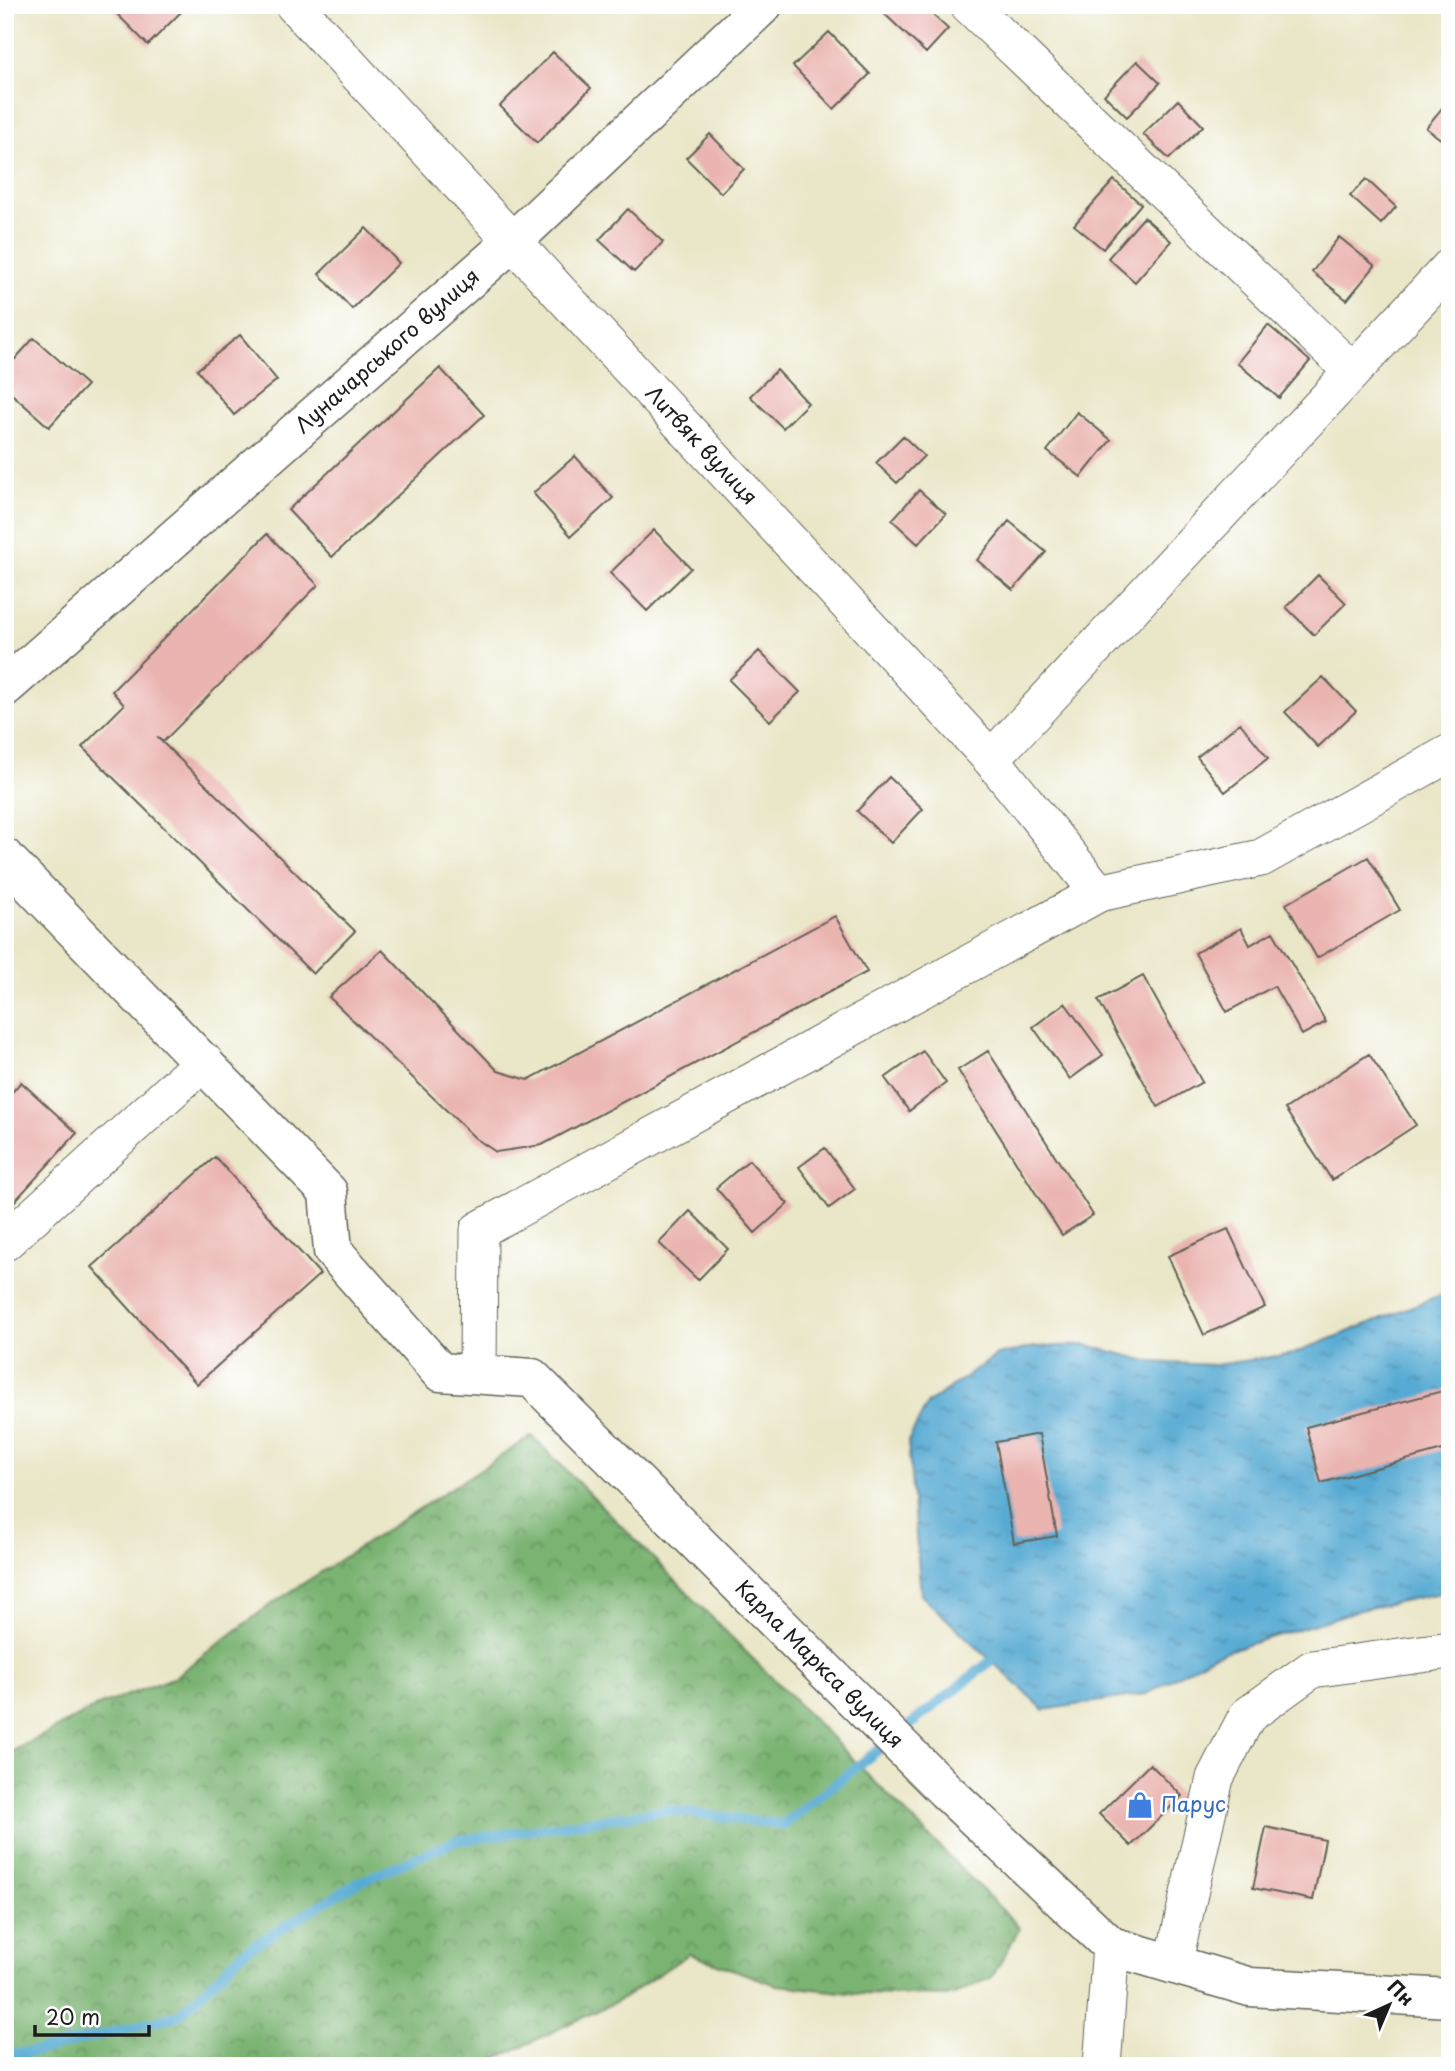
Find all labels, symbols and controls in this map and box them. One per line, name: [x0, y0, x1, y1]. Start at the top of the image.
street label: Луначарського вулиця: [287, 260, 486, 440]
street label: Литвяк вулиця: [639, 377, 766, 511]
street label: Карла Маркса вулиця: [729, 1571, 912, 1754]
place label: Парус: [1161, 1787, 1226, 1819]
shop icon: Парус: [1125, 1790, 1155, 1820]
north arrow: [1354, 1969, 1424, 2039]
text: Пн: [1382, 1972, 1421, 2012]
scale bar: [35, 1994, 149, 2038]
text: 20 m: [46, 2000, 100, 2032]

